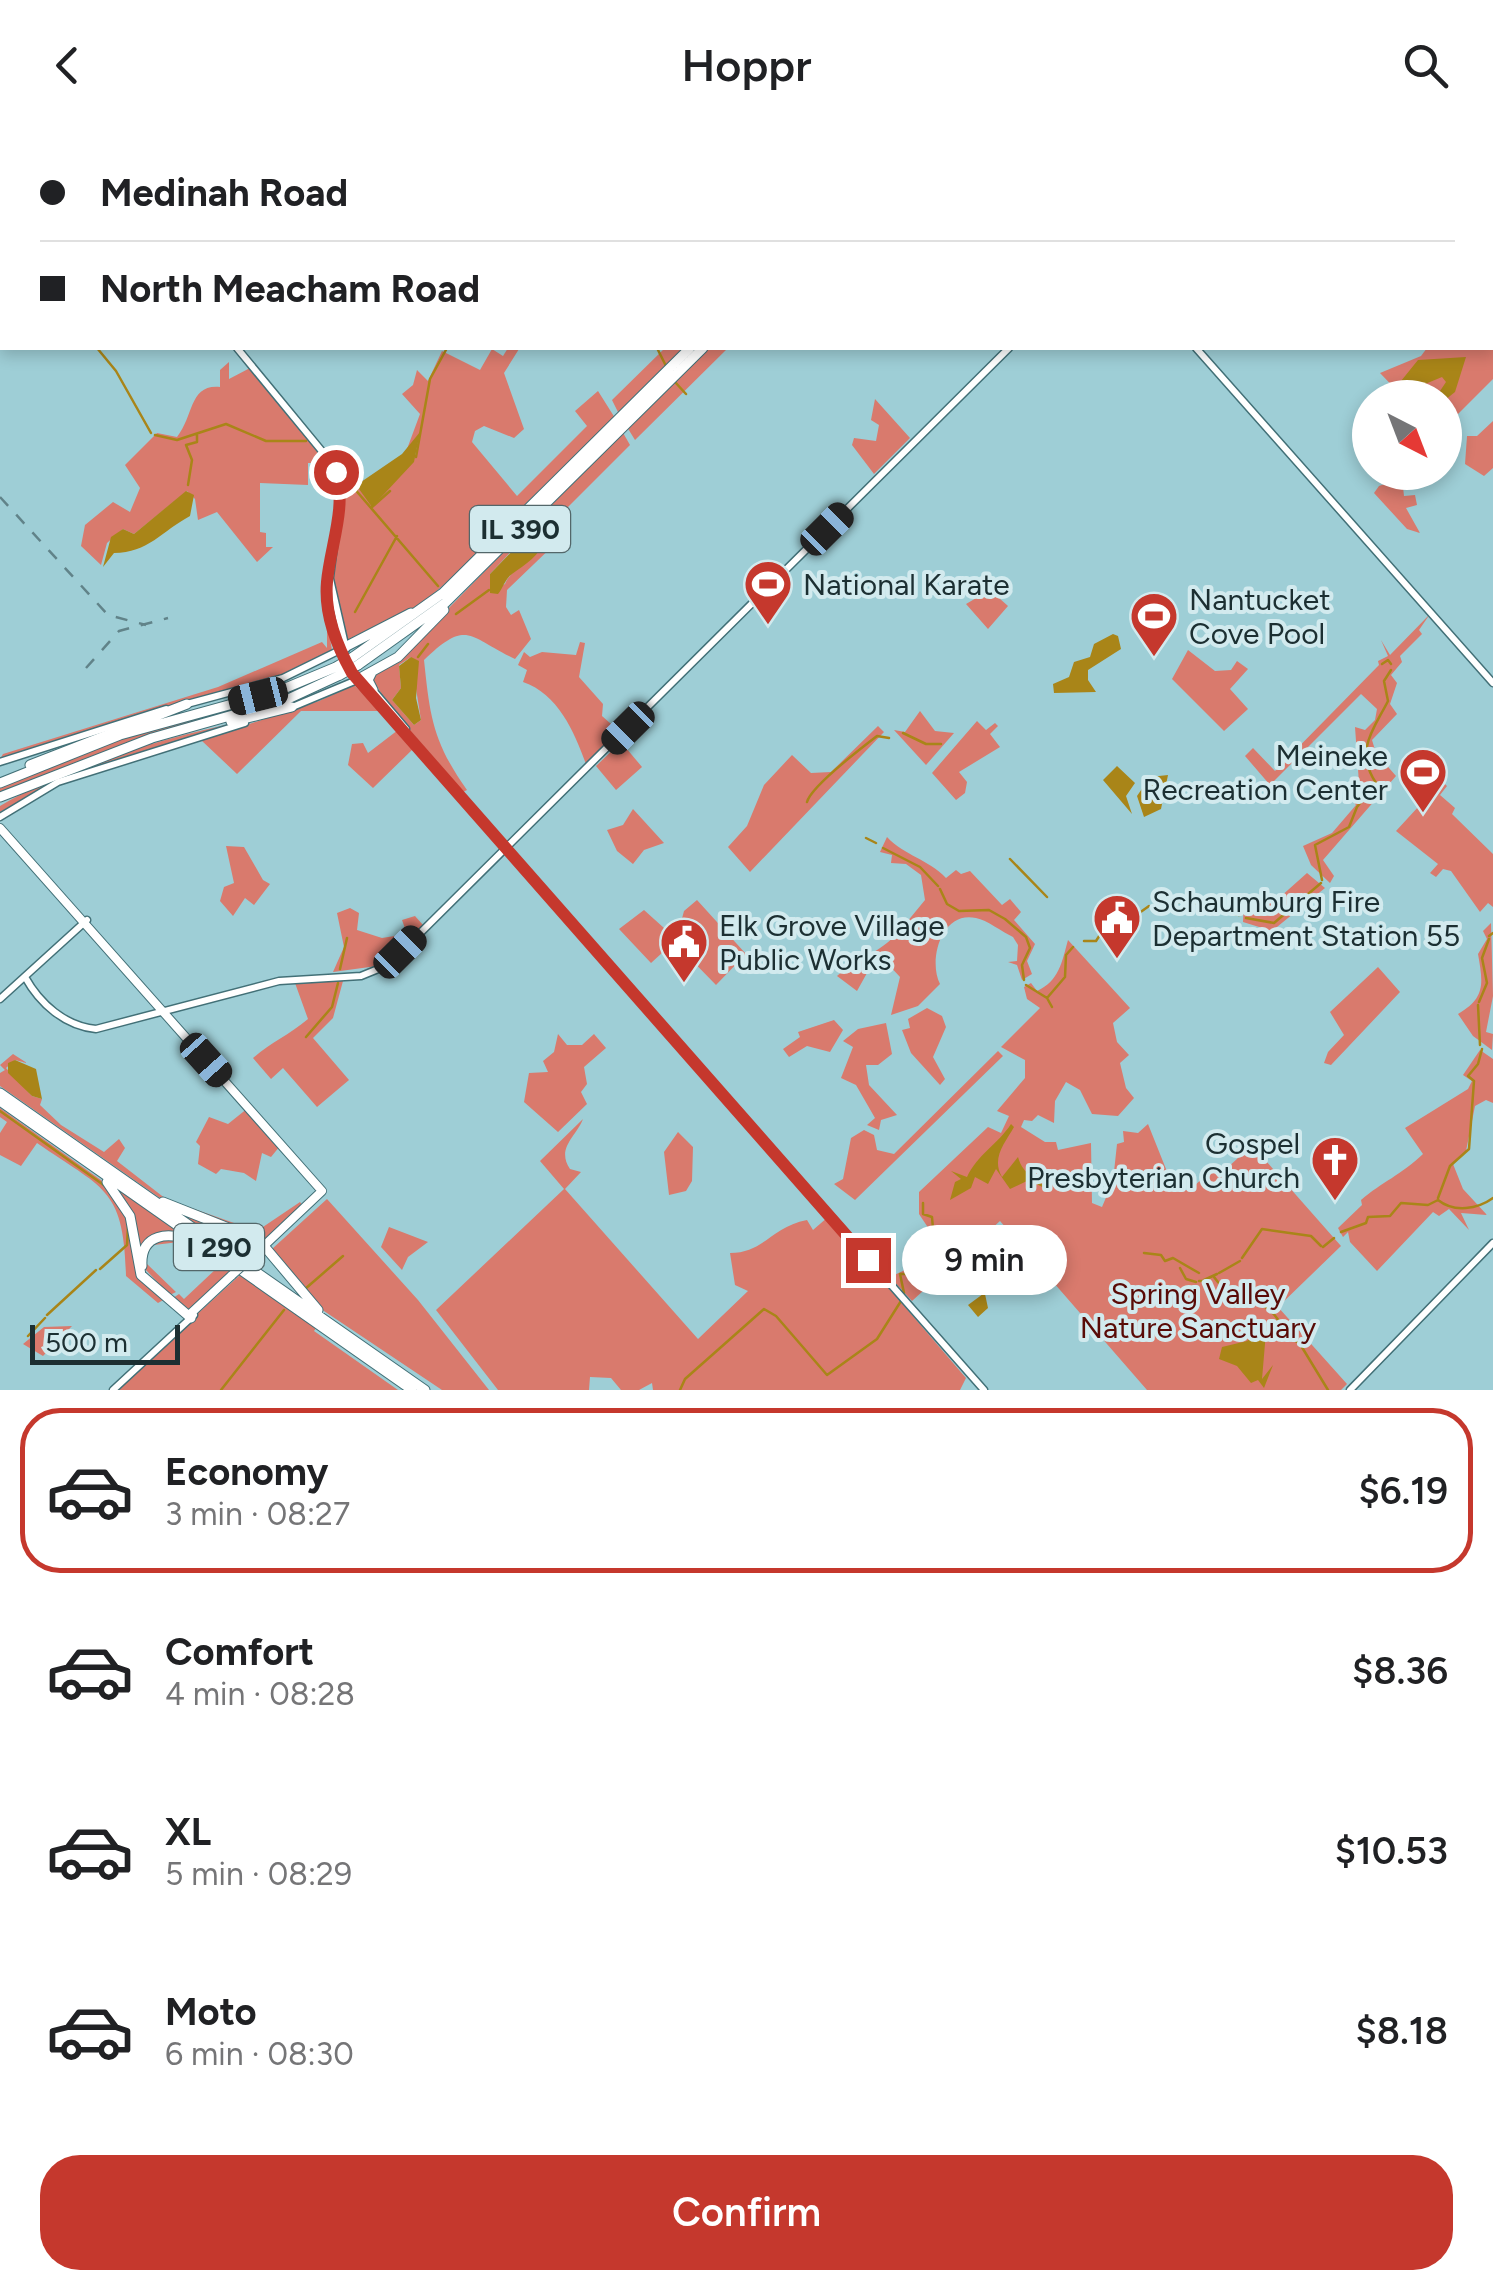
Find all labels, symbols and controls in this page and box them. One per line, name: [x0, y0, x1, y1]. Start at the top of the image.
icon: back: [40, 38, 95, 93]
text: Hoppr: [682, 38, 811, 92]
icon: search: [1398, 38, 1453, 93]
text: Medinah Road: [100, 170, 348, 216]
text: North Meacham Road: [100, 266, 480, 312]
north arrow: [1352, 380, 1462, 490]
map controls: [1352, 380, 1462, 490]
route start: [314, 450, 359, 495]
car: [795, 497, 859, 561]
road number: IL 390: [470, 506, 570, 552]
sports icon: National Karate: [742, 558, 794, 626]
place label: National Karate: [803, 566, 1010, 603]
place label: Nantucket Cove Pool: [1189, 581, 1331, 652]
sports icon: Nantucket Cove Pool: [1128, 590, 1180, 658]
car: [225, 674, 291, 718]
car: [596, 696, 660, 760]
place label: Meineke Recreation Center: [1142, 737, 1388, 808]
sports icon: Meineke Recreation Center: [1397, 746, 1449, 814]
place label: Schaumburg Fire Department Station 55: [1152, 883, 1460, 954]
public building icon: Schaumburg Fire Department Station 55: [1091, 892, 1143, 960]
place label: Elk Grove Village Public Works: [719, 907, 945, 978]
public building icon: Elk Grove Village Public Works: [658, 916, 710, 984]
car: [368, 920, 432, 984]
car: [175, 1028, 237, 1092]
place label: Gospel Presbyterian Church: [1027, 1125, 1300, 1196]
church icon: Gospel Presbyterian Church: [1309, 1134, 1361, 1202]
road number: I 290: [174, 1224, 264, 1270]
callout: 9 min: [903, 1225, 1068, 1295]
route end: [846, 1238, 891, 1283]
text: 9 min: [945, 1241, 1024, 1279]
park label: Spring Valley Nature Sanctuary: [1080, 1275, 1316, 1346]
scale bar: [30, 1320, 180, 1364]
text: 500 m: [45, 1325, 128, 1359]
icon: car: [45, 1446, 135, 1536]
text: Economy: [165, 1449, 328, 1495]
text: $6.19: [1358, 1468, 1448, 1514]
text: 3 min · 08:27: [165, 1495, 350, 1533]
icon: car: [45, 1626, 135, 1716]
text: Comfort: [165, 1629, 314, 1675]
text: $8.36: [1352, 1648, 1448, 1694]
text: 4 min · 08:28: [165, 1675, 355, 1713]
icon: car: [45, 1806, 135, 1896]
text: XL: [165, 1809, 211, 1855]
text: $10.53: [1335, 1828, 1448, 1874]
text: 5 min · 08:29: [165, 1855, 352, 1893]
icon: car: [45, 1986, 135, 2076]
text: Moto: [165, 1989, 257, 2035]
text: $8.18: [1355, 2008, 1448, 2054]
text: 6 min · 08:30: [165, 2035, 354, 2073]
button: Confirm: [40, 2155, 1453, 2270]

